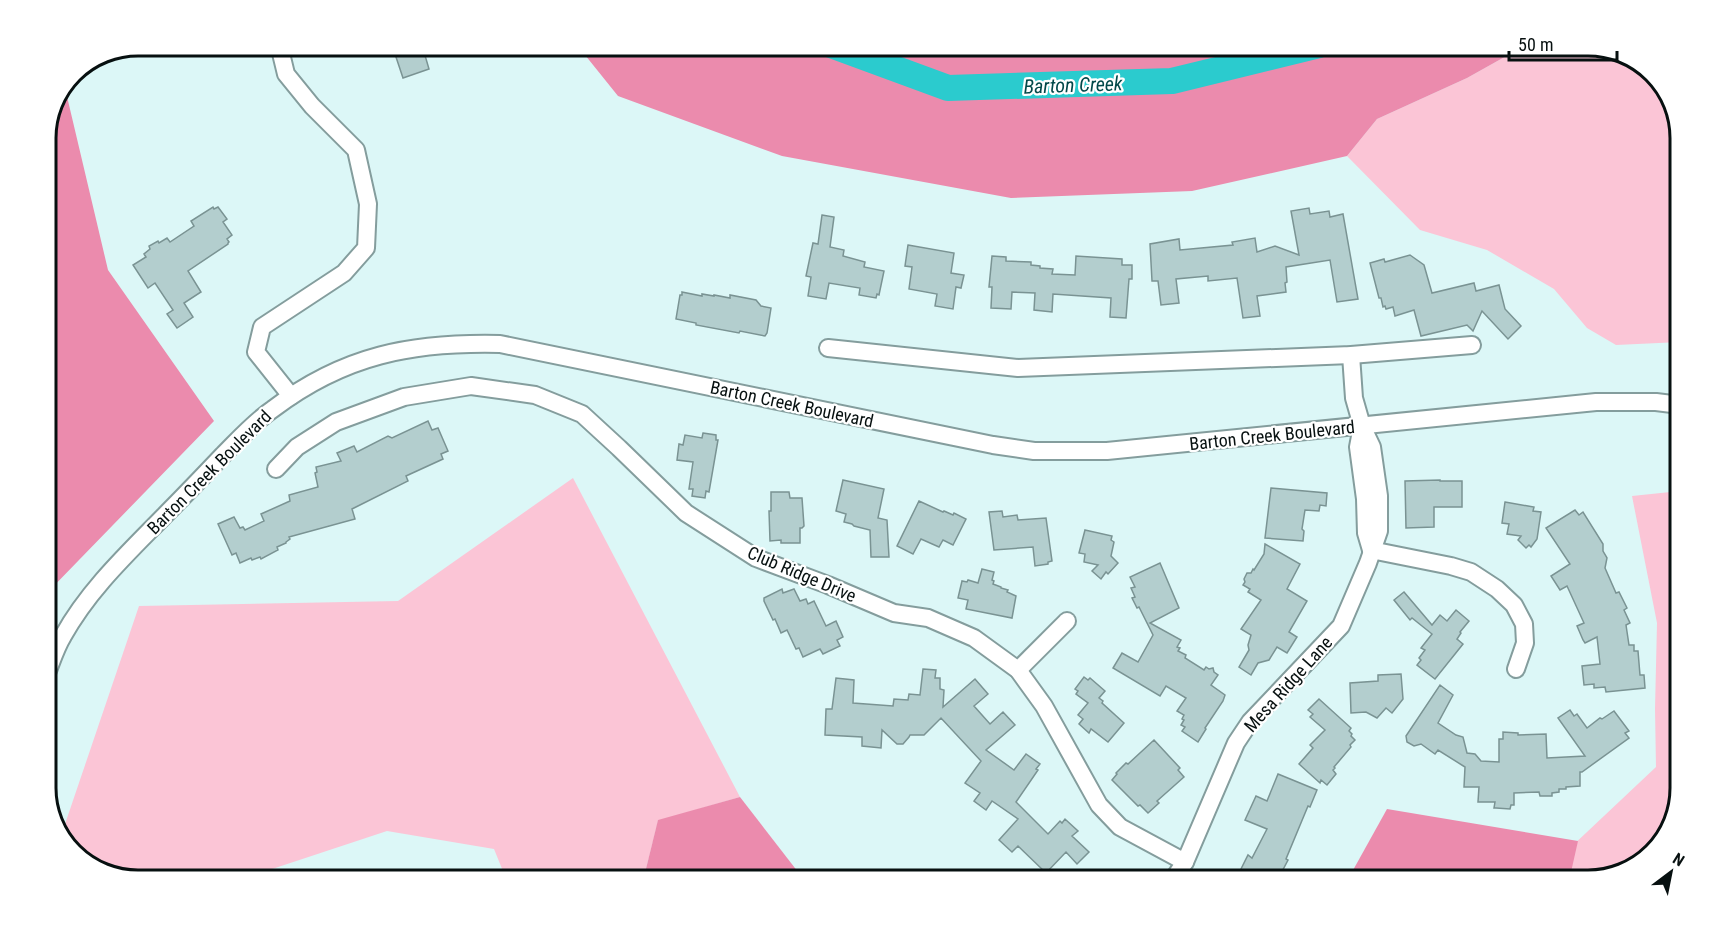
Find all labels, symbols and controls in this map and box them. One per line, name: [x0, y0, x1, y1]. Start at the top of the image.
scale bar: [1509, 24, 1617, 62]
text: 50 m: [1518, 34, 1553, 55]
water label: Barton Creek: [1023, 71, 1124, 99]
street label: Barton Creek Boulevard: [708, 376, 876, 432]
street label: Barton Creek Boulevard: [143, 406, 275, 538]
street label: Barton Creek Boulevard: [1188, 416, 1356, 454]
street label: Club Ridge Drive: [745, 542, 859, 606]
street label: Mesa Ridge Lane: [1240, 632, 1336, 736]
north arrow: [1641, 842, 1701, 902]
text: N: [1669, 849, 1688, 870]

